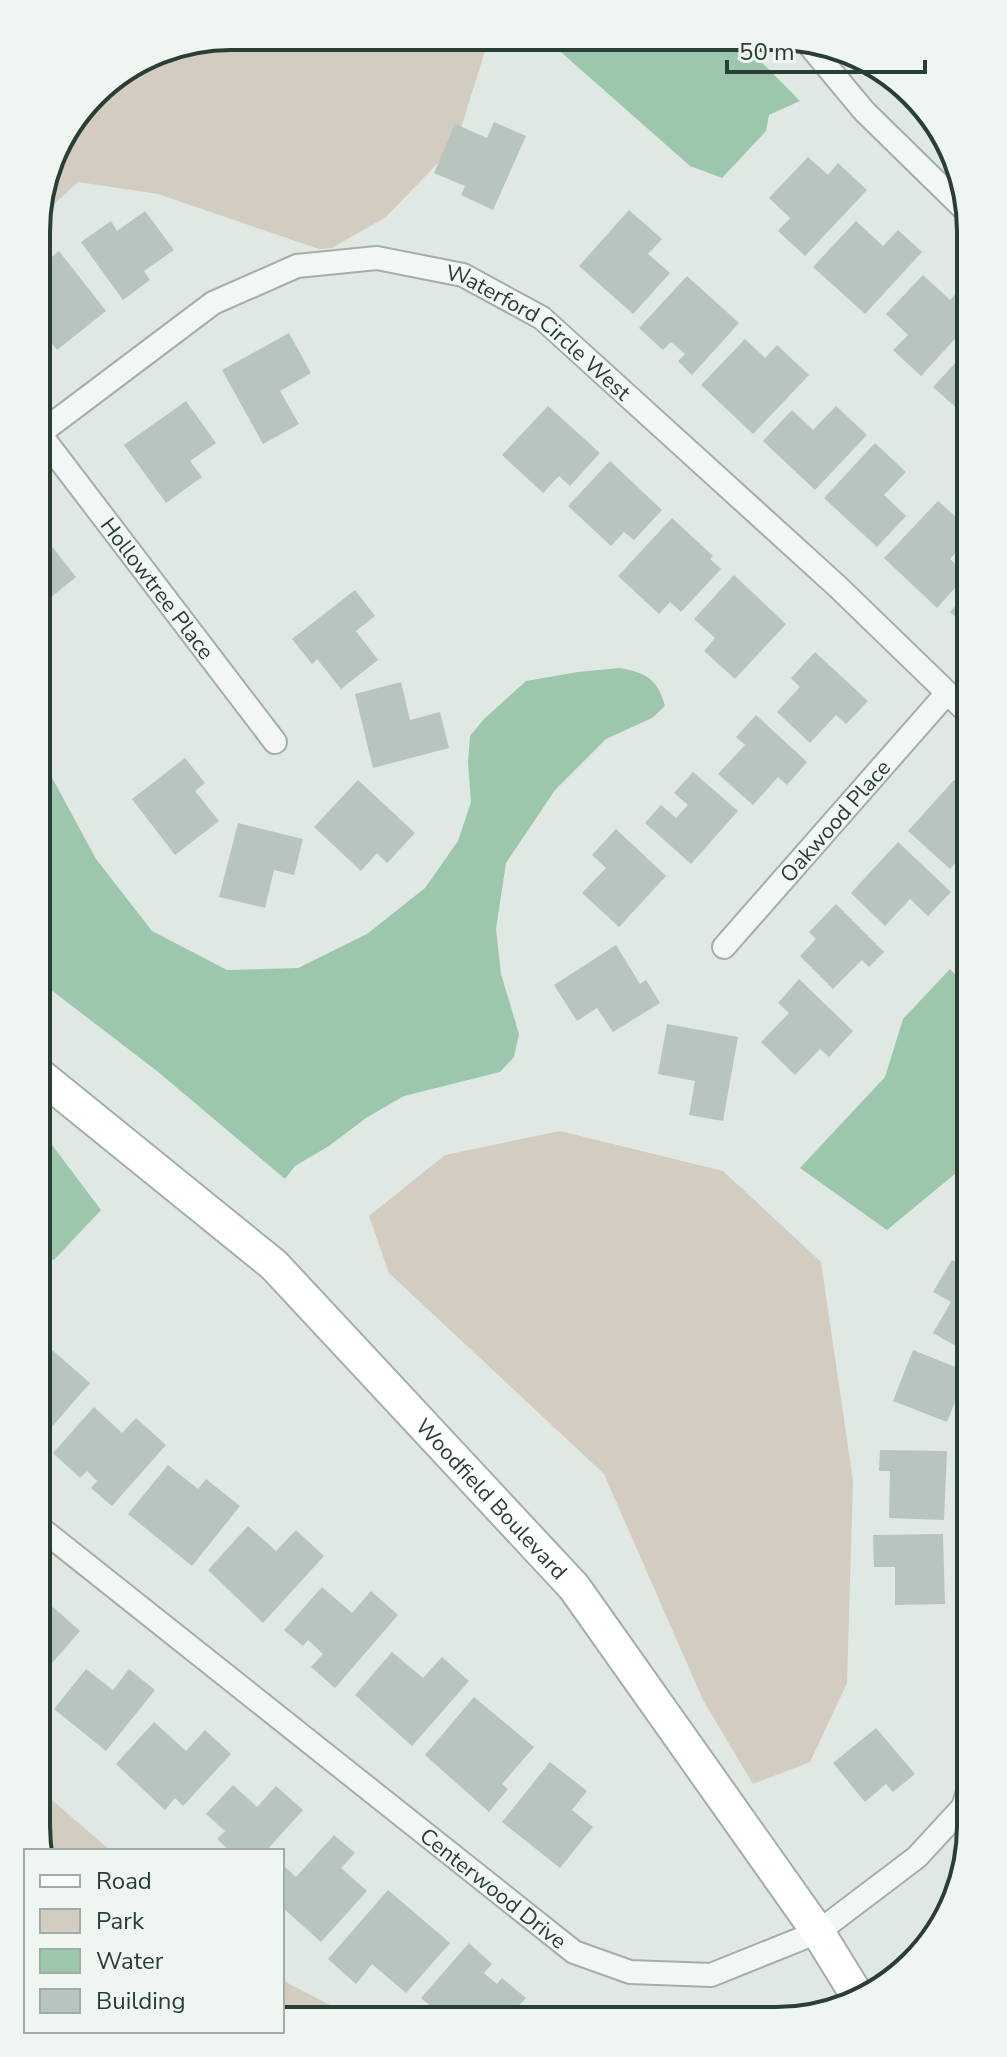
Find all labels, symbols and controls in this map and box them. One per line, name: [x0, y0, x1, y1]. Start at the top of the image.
scale bar: [727, 24, 925, 74]
text: 50 m: [739, 36, 795, 68]
street label: Waterford Circle West: [443, 258, 637, 408]
street label: Hollowtree Place: [93, 512, 221, 666]
street label: Oakwood Place: [773, 754, 898, 889]
street label: Woodfield Boulevard: [408, 1412, 574, 1586]
street label: Centerwood Drive: [413, 1821, 572, 1956]
legend: [24, 1849, 284, 2033]
text: Road: [96, 1865, 152, 1897]
text: Park: [96, 1905, 145, 1937]
text: Water: [96, 1945, 164, 1977]
text: Building: [96, 1985, 186, 2017]

